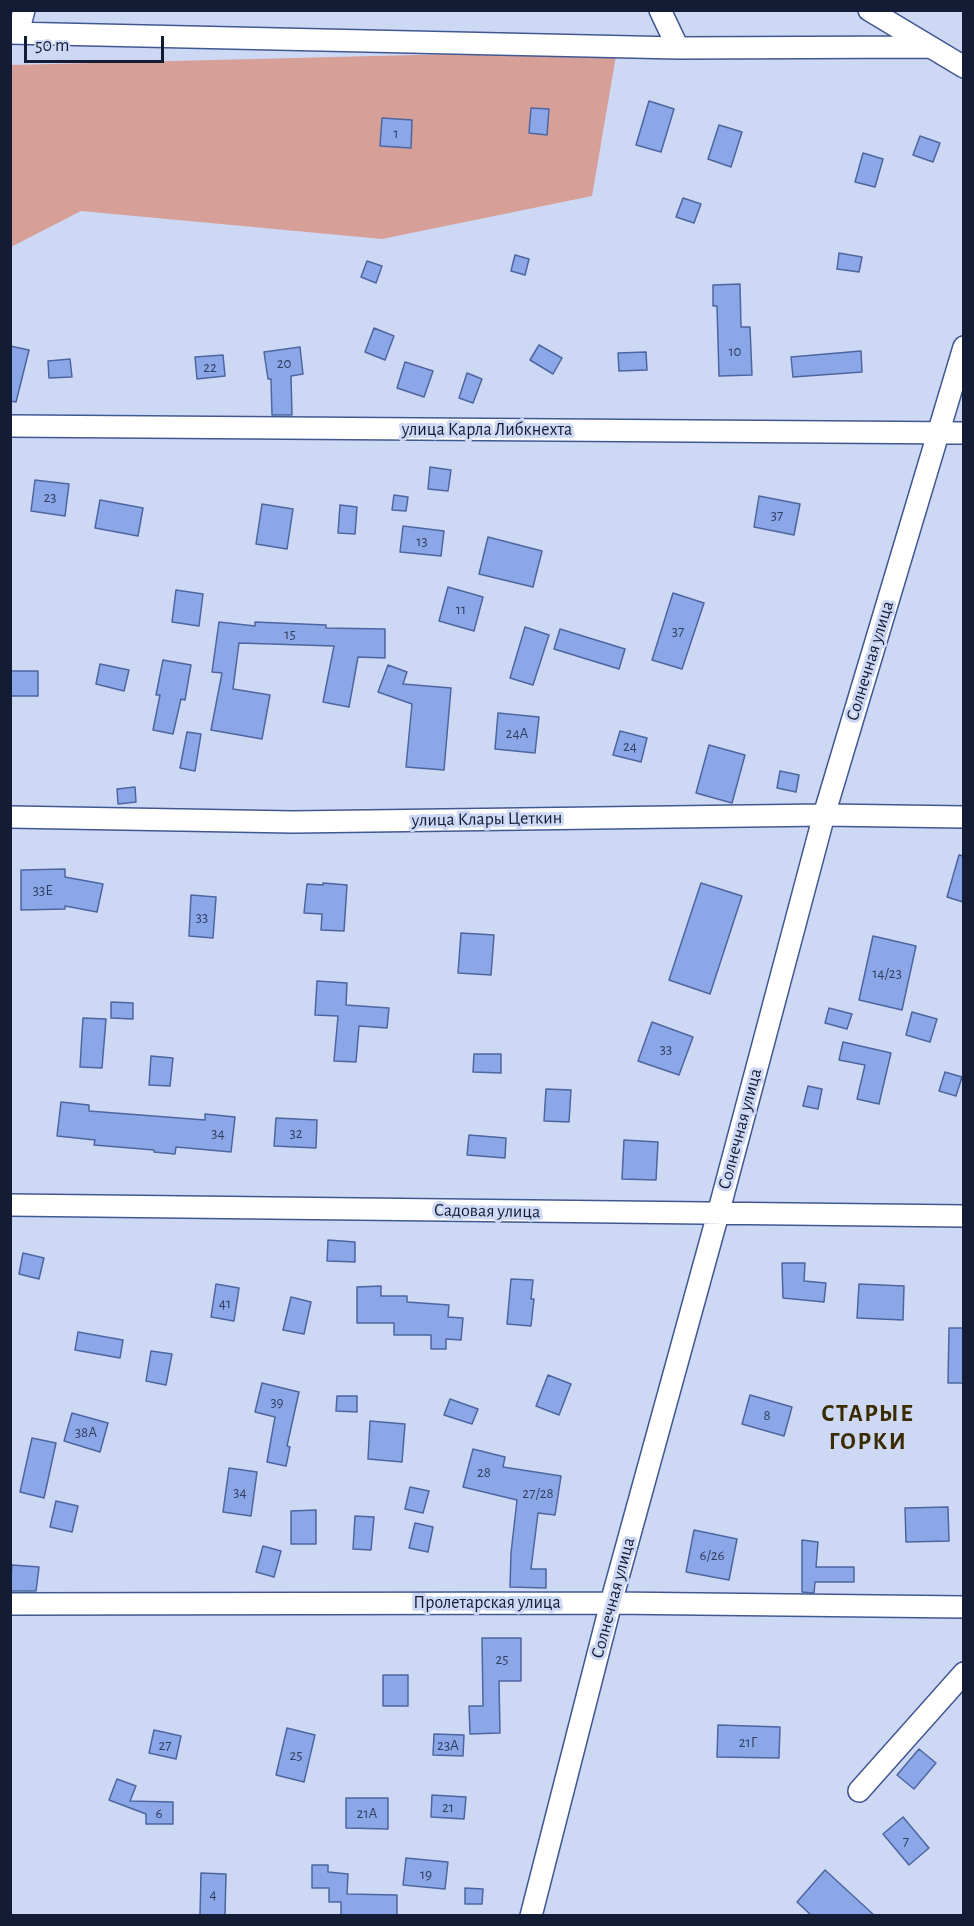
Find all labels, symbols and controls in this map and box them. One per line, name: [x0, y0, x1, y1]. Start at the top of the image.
scale bar: [27, 24, 166, 62]
text: 50 m: [35, 37, 69, 55]
house number: 1: [393, 124, 399, 142]
house number: 10: [728, 342, 742, 360]
house number: 20: [277, 354, 291, 372]
house number: 22: [203, 358, 217, 376]
street label: улица Карла Либкнехта: [402, 419, 572, 441]
house number: 23: [43, 488, 57, 506]
house number: 37: [771, 506, 783, 524]
house number: 13: [416, 532, 428, 550]
street label: Солнечная улица: [841, 598, 899, 724]
house number: 11: [456, 600, 466, 618]
house number: 37: [672, 622, 684, 640]
house number: 15: [284, 625, 296, 643]
house number: 24А: [506, 724, 528, 742]
house number: 24: [623, 737, 637, 755]
street label: улица Клары Цеткин: [412, 807, 562, 831]
house number: 33Е: [33, 881, 53, 899]
house number: 33: [196, 908, 208, 926]
house number: 14/23: [872, 964, 902, 982]
house number: 33: [660, 1040, 672, 1058]
street label: Солнечная улица: [713, 1066, 767, 1192]
house number: 34: [211, 1124, 225, 1142]
house number: 32: [289, 1124, 303, 1142]
street label: Садовая улица: [434, 1199, 540, 1223]
house number: 41: [219, 1294, 231, 1312]
house number: 39: [270, 1393, 284, 1411]
district label: СТАРЫЕ ГОРКИ: [821, 1400, 915, 1456]
house number: 8: [763, 1406, 771, 1424]
house number: 38А: [75, 1423, 97, 1441]
house number: 28: [477, 1463, 491, 1481]
house number: 34: [233, 1483, 247, 1501]
house number: 27/28: [522, 1484, 554, 1502]
street label: Солнечная улица: [586, 1535, 640, 1661]
house number: 6/26: [699, 1546, 725, 1564]
street label: Пролетарская улица: [413, 1592, 561, 1614]
house number: 25: [495, 1650, 509, 1668]
house number: 21Г: [739, 1733, 757, 1751]
house number: 27: [158, 1736, 172, 1754]
house number: 23А: [437, 1736, 459, 1754]
house number: 25: [289, 1746, 303, 1764]
house number: 21: [442, 1798, 454, 1816]
house number: 6: [155, 1804, 163, 1822]
house number: 21А: [357, 1804, 377, 1822]
house number: 7: [903, 1832, 909, 1850]
house number: 19: [420, 1865, 432, 1883]
house number: 4: [209, 1885, 217, 1903]

